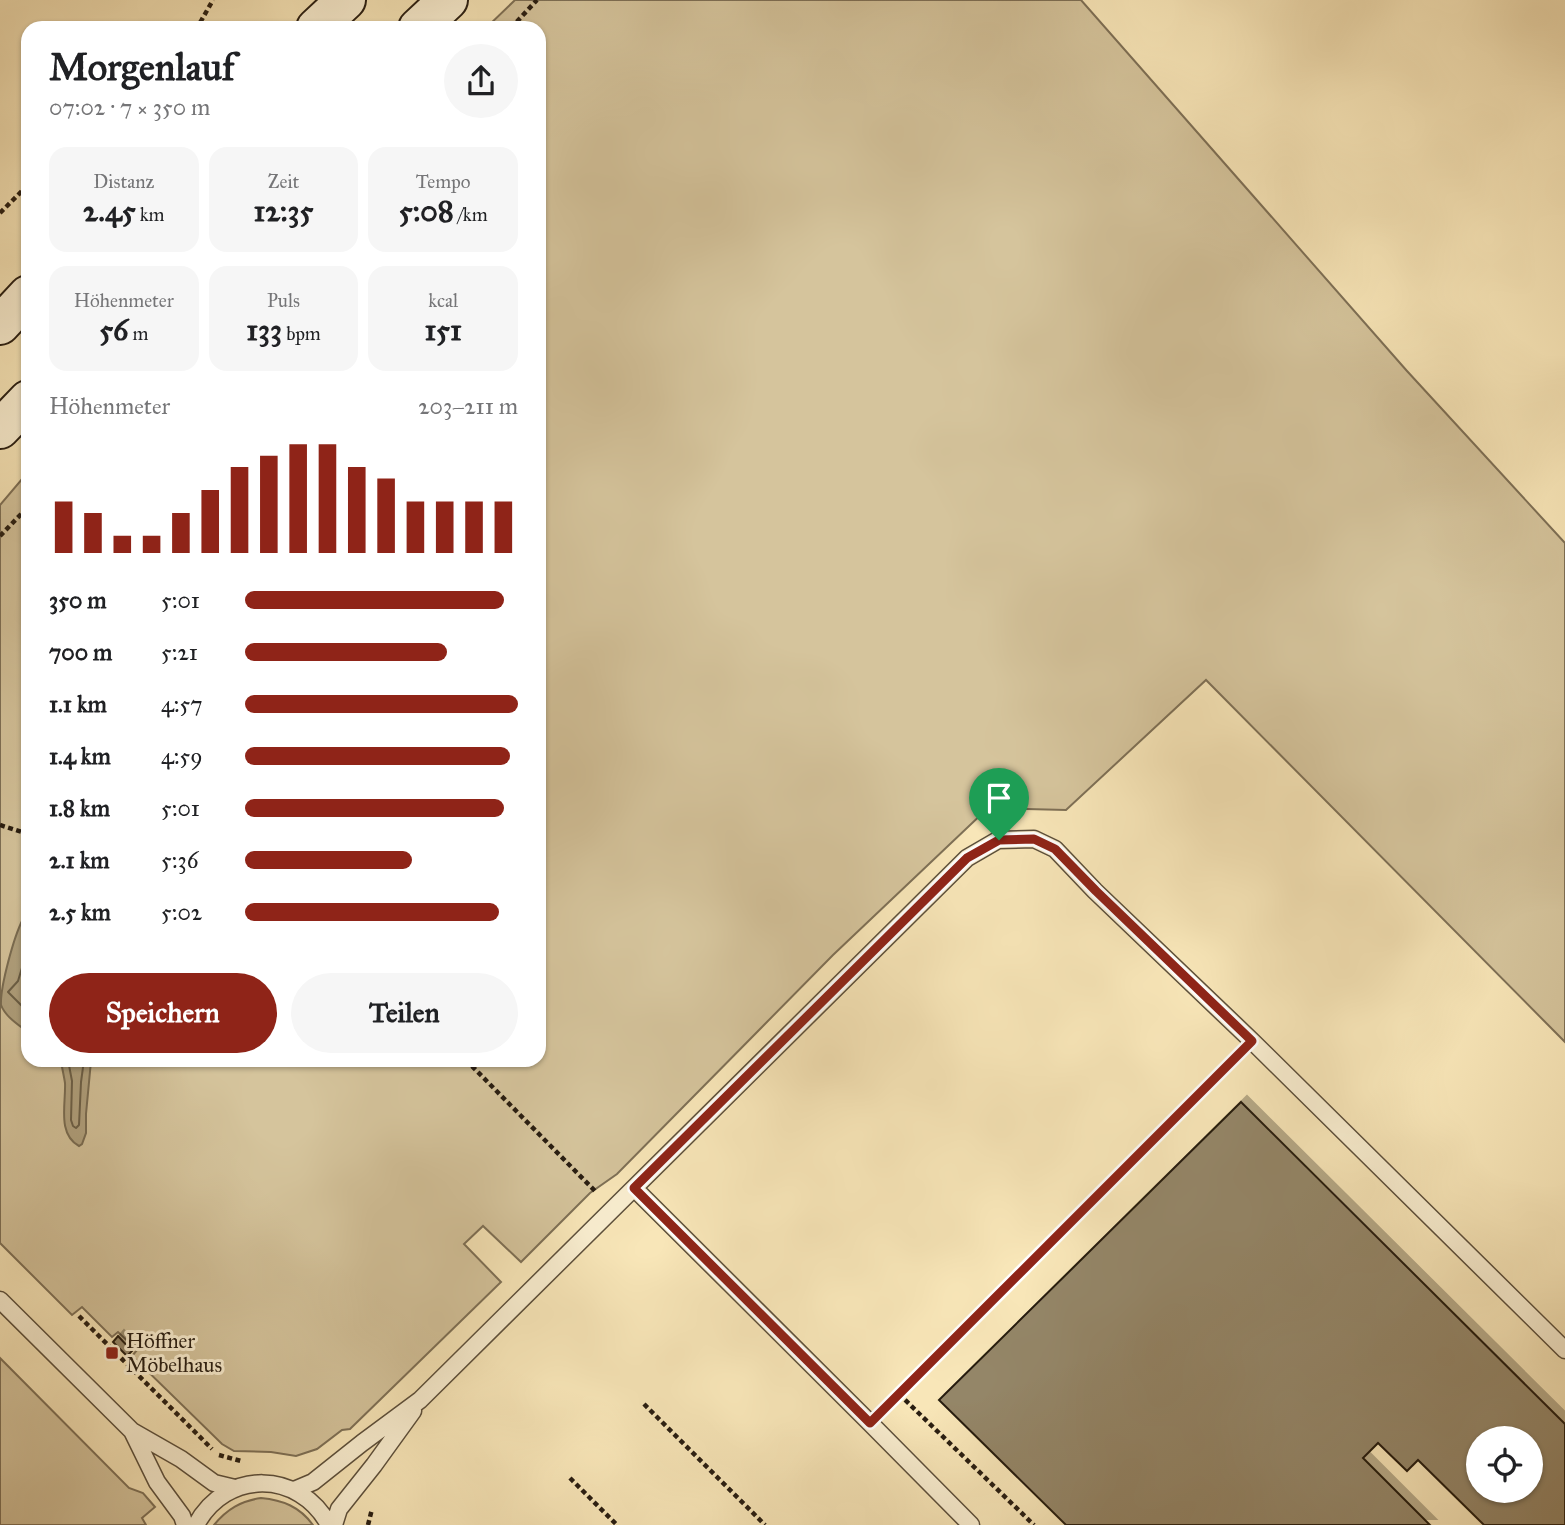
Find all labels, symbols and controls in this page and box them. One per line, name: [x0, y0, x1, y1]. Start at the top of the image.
text: Morgenlauf: [49, 44, 235, 90]
button: share: [444, 44, 518, 118]
text: 07:02 · 7 × 350 m: [49, 93, 210, 121]
text: Distanz: [93, 170, 154, 193]
text: Zeit: [268, 170, 299, 193]
text: Tempo: [416, 170, 470, 193]
text: 2.45: [83, 193, 136, 229]
text: 12:35: [253, 193, 314, 229]
text: 5:08: [399, 193, 454, 229]
text: km: [136, 203, 165, 226]
text: /km: [454, 203, 488, 226]
text: Höhenmeter: [74, 289, 174, 312]
text: Puls: [267, 289, 300, 312]
text: kcal: [428, 289, 458, 312]
text: 56: [99, 312, 128, 348]
text: 133: [246, 312, 282, 348]
text: 151: [424, 312, 462, 348]
text: m: [128, 322, 149, 345]
text: bpm: [282, 322, 321, 345]
text: Höhenmeter: [49, 392, 170, 420]
text: 203–211 m: [418, 392, 518, 420]
text: 350 m: [49, 586, 107, 614]
text: 5:01: [161, 586, 200, 614]
text: 700 m: [49, 638, 112, 666]
text: 5:21: [161, 638, 198, 666]
text: 1.1 km: [49, 690, 107, 718]
text: 4:57: [161, 690, 203, 718]
text: 1.4 km: [49, 742, 111, 770]
text: 4:59: [161, 742, 203, 770]
pin: [969, 768, 1029, 840]
icon: arrive: [980, 779, 1018, 817]
text: 1.8 km: [49, 794, 110, 822]
text: 5:01: [161, 794, 200, 822]
text: 2.1 km: [49, 846, 110, 874]
text: 5:36: [161, 846, 198, 874]
text: 2.5 km: [49, 898, 111, 926]
text: 5:02: [161, 898, 202, 926]
button: Speichern: [49, 973, 277, 1053]
button: Teilen: [291, 973, 518, 1053]
place label: Höffner Möbelhaus: [126, 1328, 222, 1378]
marker: Höffner Möbelhaus: [104, 1345, 120, 1361]
map controls: [1466, 1426, 1543, 1503]
button: locate: [1466, 1426, 1543, 1503]

